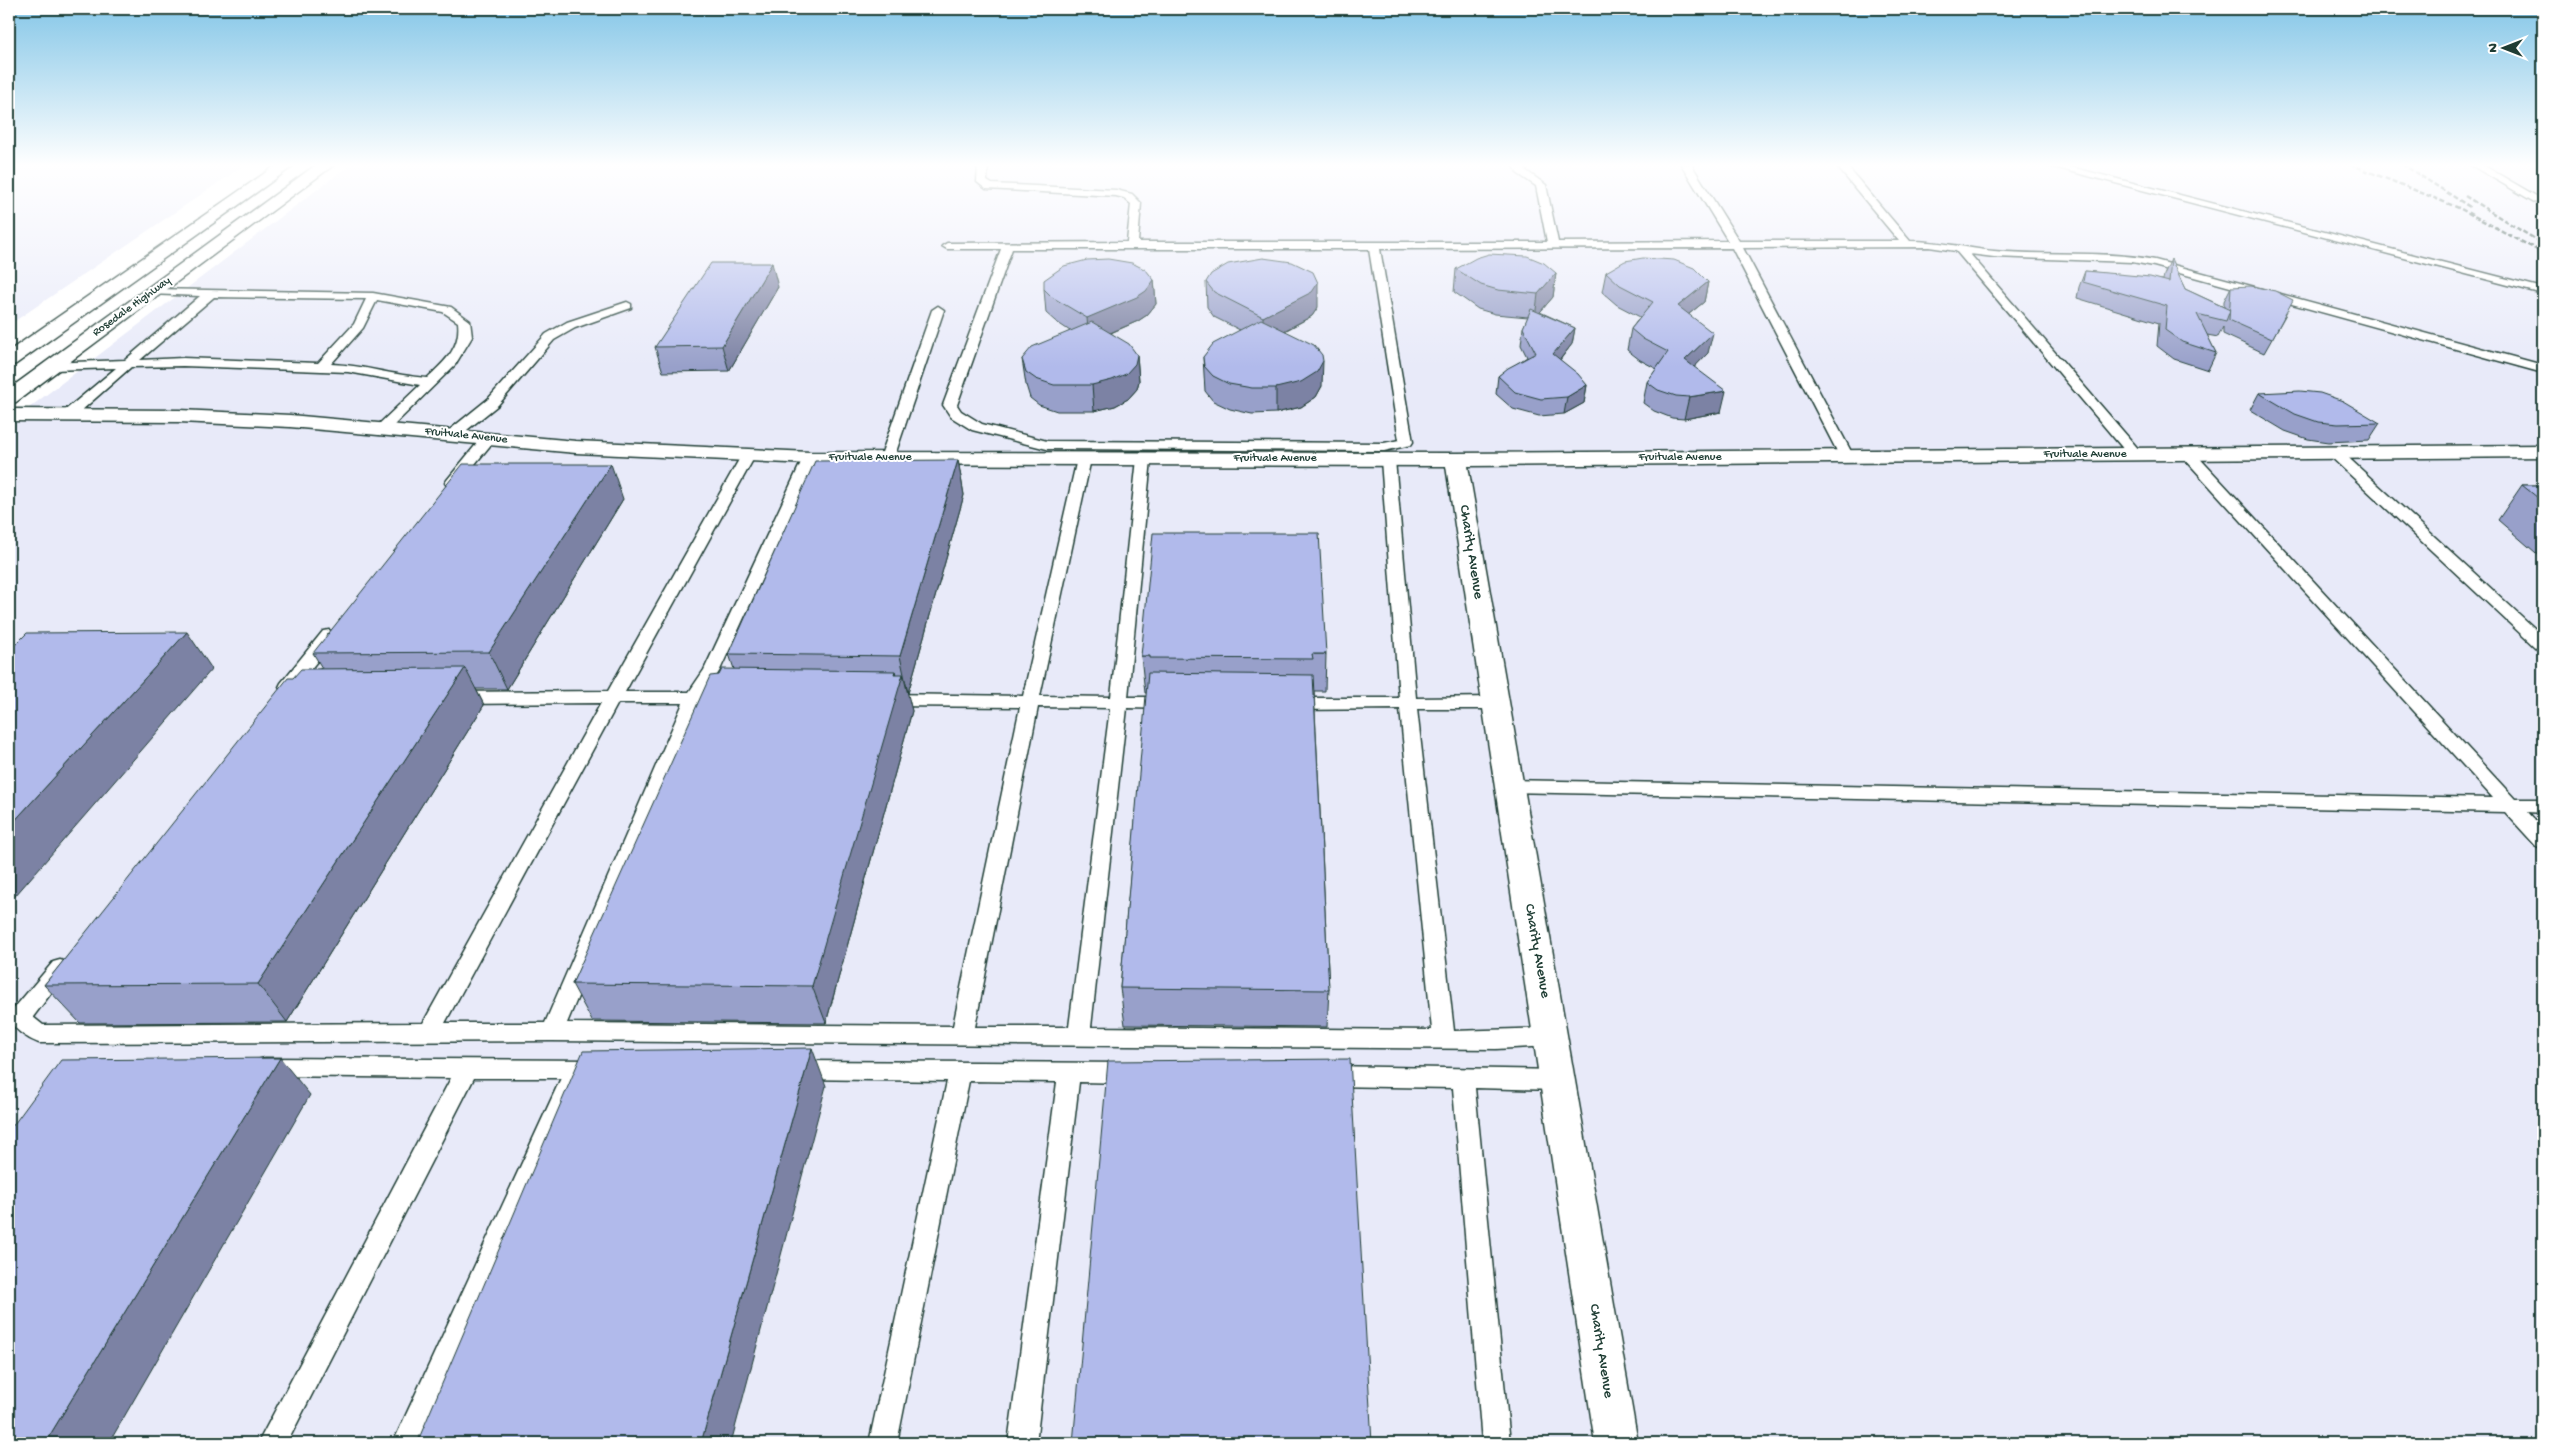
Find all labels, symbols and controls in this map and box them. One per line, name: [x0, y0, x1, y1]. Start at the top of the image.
north arrow: [2480, 22, 2530, 72]
text: N: [2485, 43, 2502, 53]
street label: Rosedale Highway: [90, 274, 174, 340]
street label: Fruitvale Avenue: [423, 425, 509, 447]
street label: Fruitvale Avenue: [2042, 448, 2127, 462]
street label: Fruitvale Avenue: [827, 451, 912, 465]
street label: Fruitvale Avenue: [1637, 451, 1722, 465]
street label: Fruitvale Avenue: [1232, 452, 1317, 466]
street label: Charity Avenue: [1455, 504, 1487, 601]
street label: Charity Avenue: [1520, 903, 1554, 1000]
street label: Charity Avenue: [1585, 1303, 1617, 1400]

